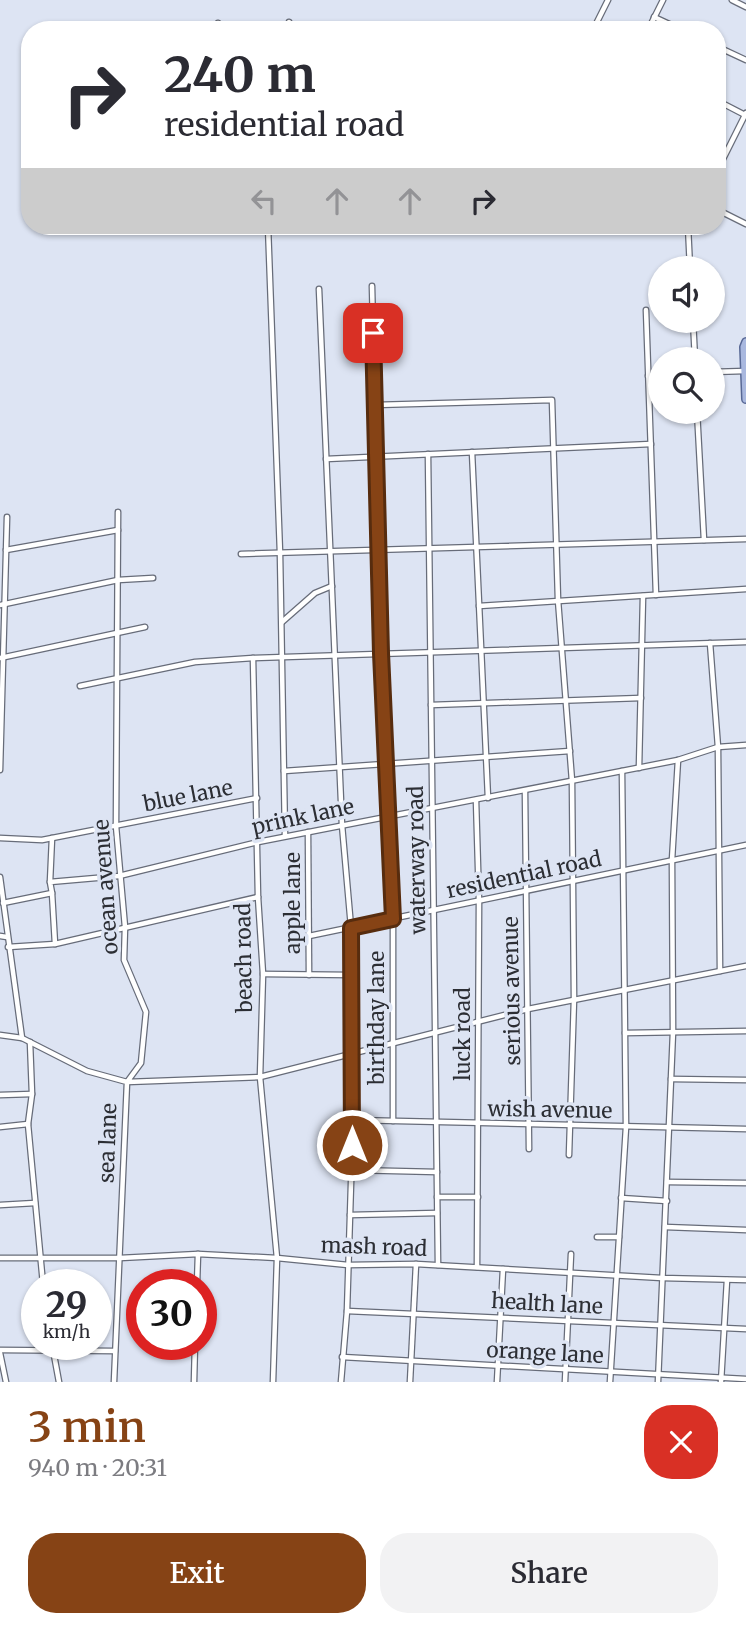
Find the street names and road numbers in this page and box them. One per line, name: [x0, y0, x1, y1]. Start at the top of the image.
street label: blue lane: [140, 774, 235, 818]
street label: waterway road: [402, 785, 431, 936]
street label: prink lane: [249, 793, 357, 841]
street label: ocean avenue: [87, 818, 124, 956]
street label: residential road: [444, 845, 604, 904]
street label: apple lane: [279, 852, 306, 954]
street label: beach road: [229, 902, 258, 1014]
street label: serious avenue: [497, 916, 526, 1066]
street label: birthday lane: [363, 951, 390, 1086]
street label: luck road: [449, 987, 476, 1081]
street label: wish avenue: [486, 1095, 613, 1124]
street label: sea lane: [93, 1102, 122, 1184]
street label: mash road: [320, 1231, 428, 1262]
street label: health lane: [490, 1287, 604, 1320]
street label: orange lane: [486, 1336, 604, 1369]

